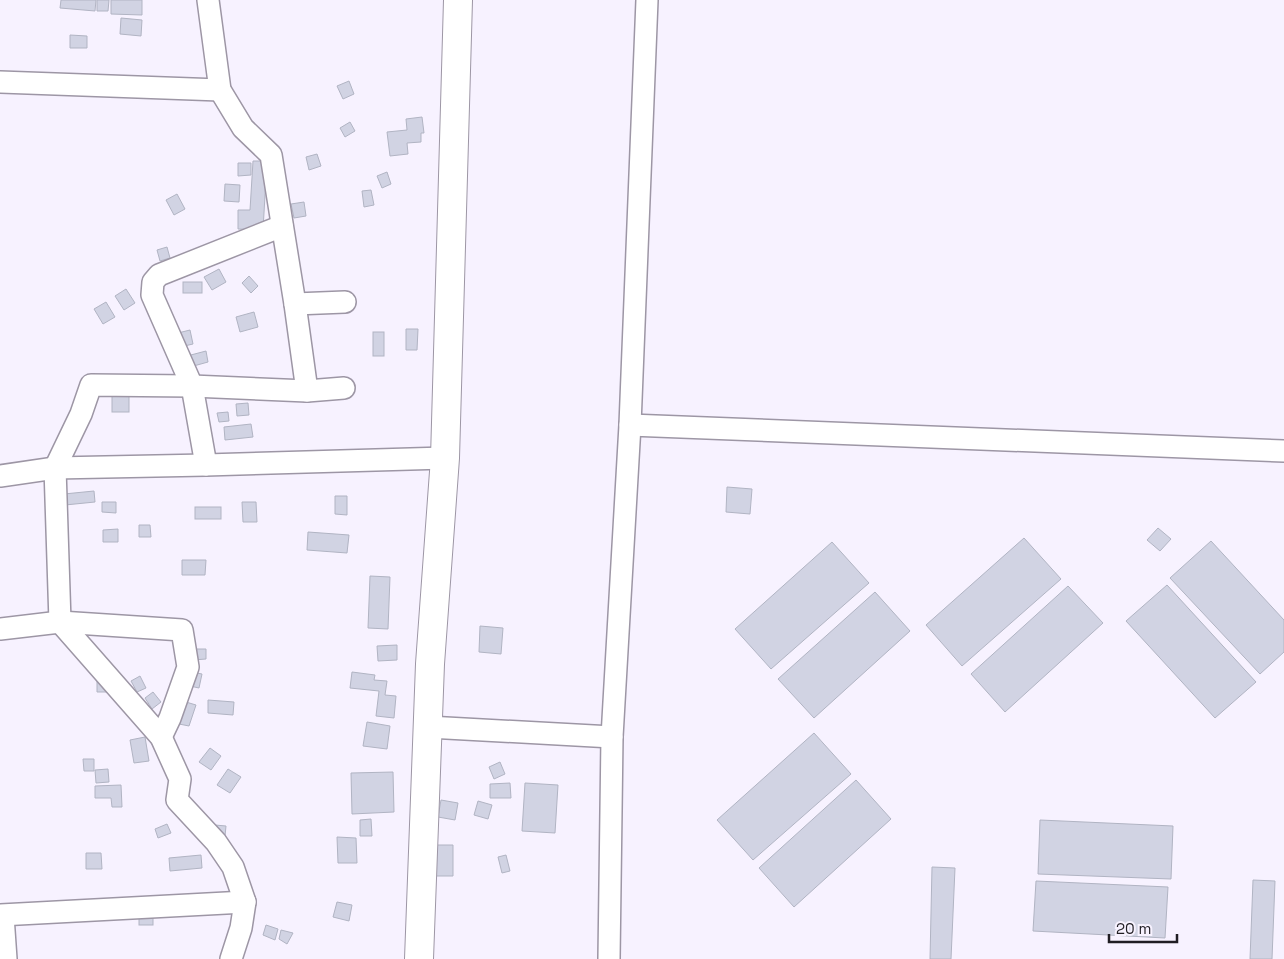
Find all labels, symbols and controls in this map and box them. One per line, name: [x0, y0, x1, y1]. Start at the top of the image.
scale bar: [1109, 912, 1176, 944]
text: 20 m: [1116, 919, 1151, 938]

